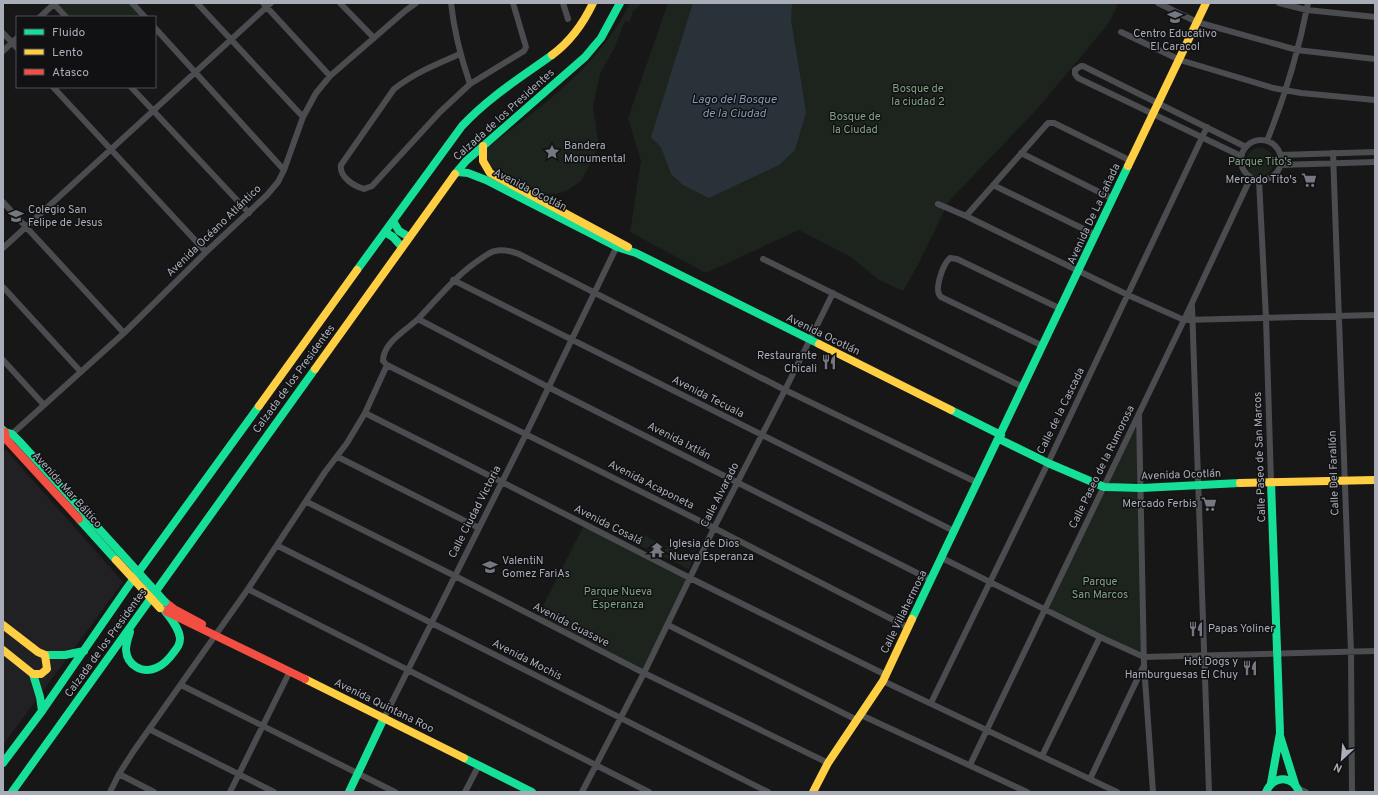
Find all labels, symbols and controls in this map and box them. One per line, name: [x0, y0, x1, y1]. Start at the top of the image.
school or university icon: Centro Educativo El Caracol: [1166, 8, 1184, 26]
legend: [16, 16, 156, 88]
text: Fluido: [52, 25, 85, 41]
place label: Centro Educativo El Caracol: [1133, 27, 1217, 54]
text: Lento: [52, 45, 83, 61]
text: Atasco: [52, 65, 89, 81]
street label: Calzada de los Presidentes: [451, 66, 557, 164]
park label: Bosque de la ciudad 2: [891, 82, 945, 109]
water label: Lago del Bosque de la Ciudad: [691, 92, 777, 122]
park label: Bosque de la Ciudad: [829, 110, 881, 137]
place label: Bandera Monumental: [564, 139, 626, 166]
place icon: Bandera Monumental: [543, 143, 561, 161]
park label: Parque Tito's: [1228, 155, 1292, 169]
street label: Avenida De La Cañada: [1064, 161, 1124, 267]
street label: Avenida Ocotlán: [491, 166, 569, 214]
supermarket icon: Mercado Tito's: [1300, 171, 1318, 189]
place label: Mercado Tito's: [1225, 173, 1297, 187]
street label: Avenida Océano Atlántico: [164, 182, 264, 280]
place label: Colegio San Felipe de Jesus: [28, 203, 103, 230]
school or university icon: Colegio San Felipe de Jesus: [7, 207, 25, 225]
street label: Avenida Ocotlán: [784, 311, 862, 359]
street label: Calzada de los Presidentes: [250, 322, 338, 436]
place label: Restaurante Chicali: [757, 349, 817, 376]
restaurant icon: Restaurante Chicali: [820, 353, 838, 371]
street label: Calle de la Cascada: [1034, 365, 1088, 456]
street label: Avenida Tecuala: [670, 373, 747, 421]
street label: Calle Paseo de San Marcos: [1251, 391, 1269, 523]
street label: Calle Paseo de la Rumorosa: [1066, 403, 1138, 531]
street label: Avenida Ixtlán: [645, 419, 713, 463]
street label: Calle Del Farallón: [1326, 430, 1342, 516]
street label: Avenida Mar Báltico: [29, 449, 105, 531]
street label: Avenida Acaponeta: [606, 457, 697, 513]
street label: Calle Alvarado: [698, 460, 742, 530]
street label: Calle Ciudad Victoria: [446, 463, 504, 561]
street label: Avenida Ocotlán: [1141, 467, 1221, 483]
supermarket icon: Mercado Ferbis: [1200, 495, 1218, 513]
place label: Mercado Ferbis: [1122, 497, 1197, 511]
street label: Avenida Cosalá: [572, 502, 645, 548]
place label: Iglesia de Dios Nueva Esperanza: [669, 537, 754, 564]
temple icon: Iglesia de Dios Nueva Esperanza: [648, 541, 666, 559]
place label: ValentiN Gomez FariAs: [502, 554, 570, 581]
school or university icon: ValentiN Gomez FariAs: [481, 558, 499, 576]
street label: Calle Villahermosa: [878, 568, 930, 656]
park label: Parque San Marcos: [1072, 575, 1128, 602]
park label: Parque Nueva Esperanza: [584, 585, 652, 612]
street label: Calzada de los Presidentes: [62, 586, 150, 700]
street label: Avenida Guasave: [530, 600, 612, 650]
restaurant icon: Papas Yoliner: [1187, 620, 1205, 638]
place label: Papas Yoliner: [1208, 622, 1275, 636]
street label: Avenida Mochis: [490, 636, 564, 684]
place label: Hot Dogs y Hamburguesas El Chuy: [1125, 655, 1238, 682]
restaurant icon: Hot Dogs y Hamburguesas El Chuy: [1241, 659, 1259, 677]
street label: Avenida Quintana Roo: [332, 676, 436, 736]
north arrow: [1322, 739, 1362, 779]
text: N: [1331, 759, 1345, 775]

